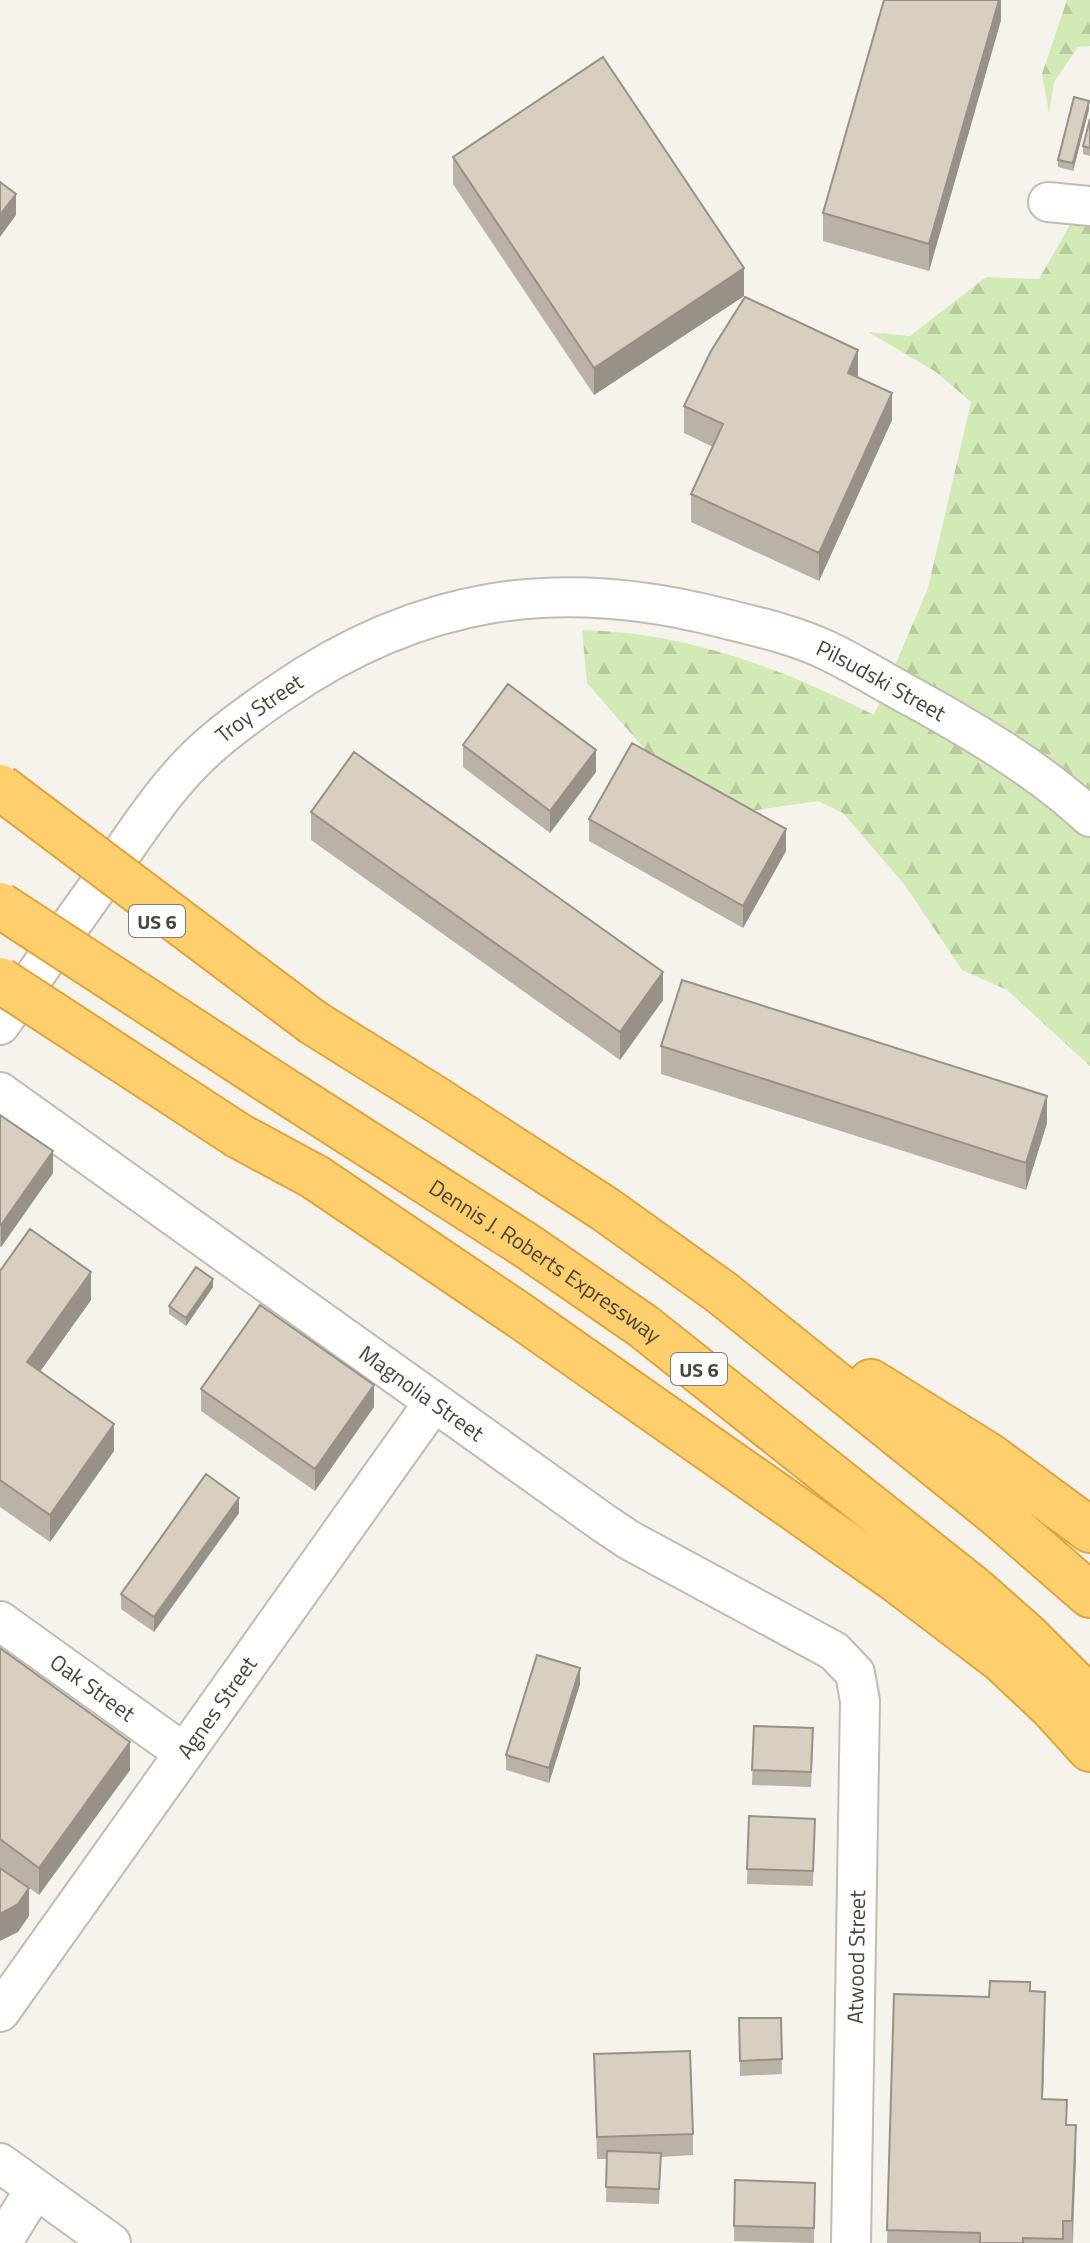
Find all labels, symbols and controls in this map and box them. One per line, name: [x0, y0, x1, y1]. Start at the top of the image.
street label: Pilsudski Street: [811, 631, 953, 730]
street label: Troy Street: [208, 665, 310, 751]
road number: US 6: [129, 905, 185, 937]
street label: Dennis J. Roberts Expressway: [422, 1171, 669, 1352]
street label: Magnolia Street: [352, 1337, 491, 1450]
road number: US 6: [671, 1353, 727, 1385]
street label: Oak Street: [43, 1645, 142, 1730]
street label: Agnes Street: [168, 1649, 265, 1766]
street label: Atwood Street: [838, 1890, 874, 2024]

